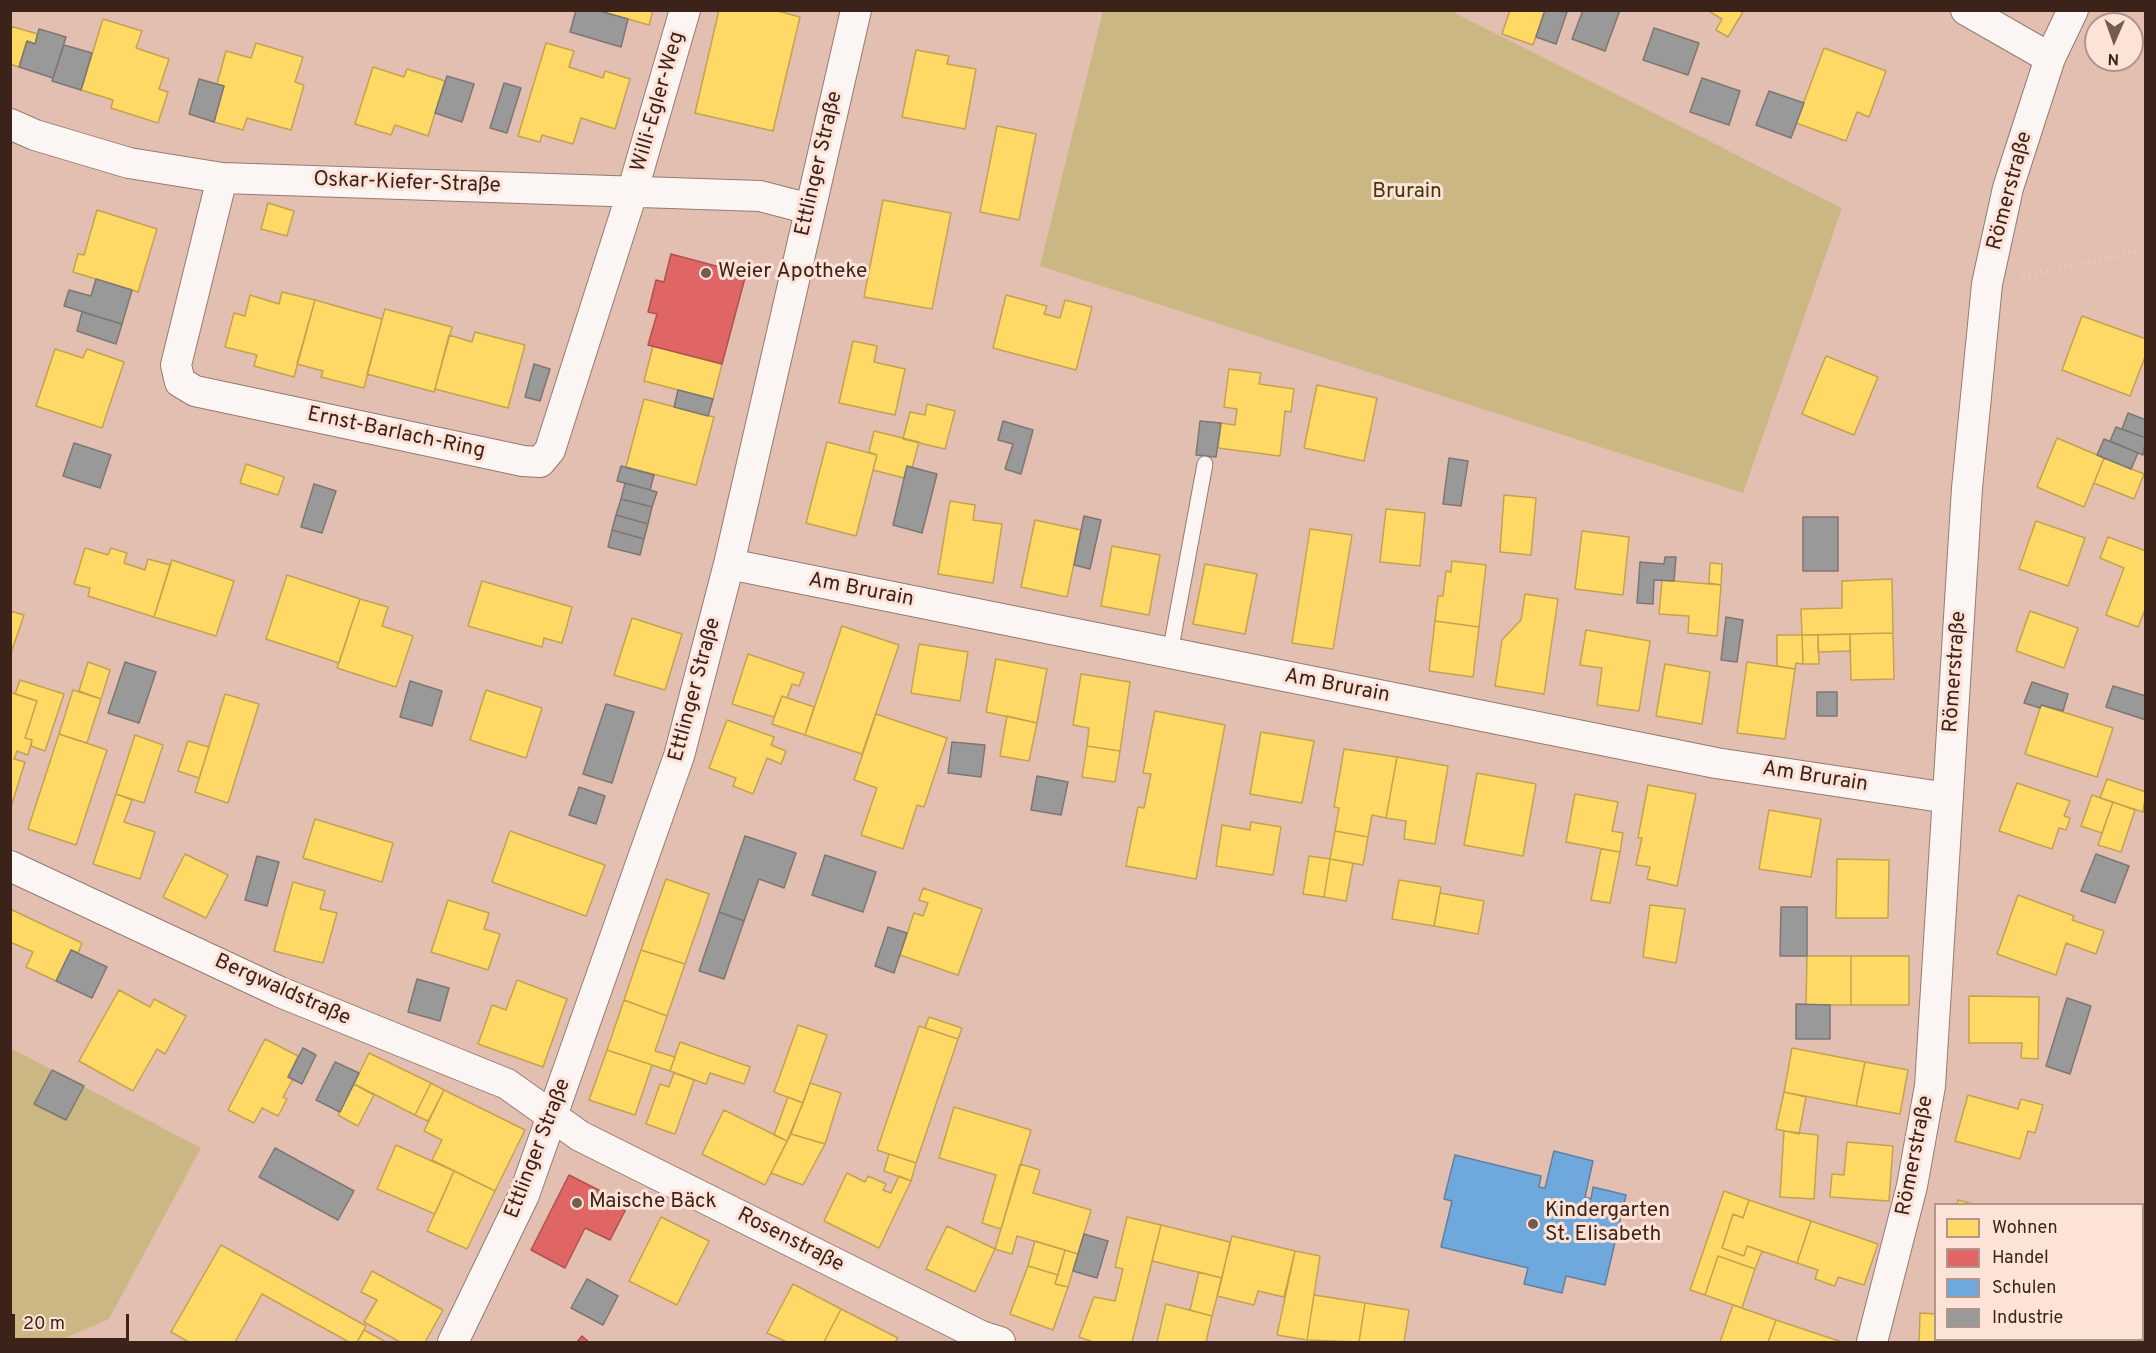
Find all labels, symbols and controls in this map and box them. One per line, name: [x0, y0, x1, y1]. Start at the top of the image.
north arrow: [2084, 12, 2144, 72]
street label: Willi-Egler-Weg: [627, 29, 691, 175]
text: N: [2107, 48, 2120, 68]
street label: Ettlinger Straße: [791, 89, 849, 239]
street label: Römerstraße: [1983, 129, 2039, 253]
street label: Oskar-Kiefer-Straße: [313, 168, 501, 200]
park label: Brurain: [1372, 180, 1442, 206]
place label: Weier Apotheke: [718, 260, 867, 286]
marker: Weier Apotheke: [699, 266, 713, 280]
street label: Ernst-Barlach-Ring: [305, 403, 487, 465]
street label: Am Brurain: [806, 568, 916, 614]
street label: Römerstraße: [1939, 610, 1973, 734]
street label: Ettlinger Straße: [665, 615, 727, 765]
street label: Am Brurain: [1282, 664, 1392, 710]
street label: Am Brurain: [1760, 757, 1870, 799]
street label: Bergwaldstraße: [210, 950, 354, 1032]
street label: Ettlinger Straße: [501, 1075, 577, 1223]
street label: Römerstraße: [1892, 1094, 1940, 1218]
place label: Maische Bäck: [589, 1190, 717, 1216]
marker: Maische Bäck: [570, 1196, 584, 1210]
place label: Kindergarten St. Elisabeth: [1545, 1199, 1670, 1249]
street label: Rosenstraße: [732, 1203, 848, 1279]
legend: [1934, 1203, 2144, 1341]
marker: Kindergarten St. Elisabeth: [1526, 1217, 1540, 1231]
text: Wohnen: [1992, 1217, 2058, 1240]
text: Handel: [1992, 1247, 2049, 1270]
text: Schulen: [1992, 1277, 2056, 1300]
scale bar: [15, 1302, 132, 1340]
text: Industrie: [1992, 1307, 2063, 1330]
text: 20 m: [23, 1313, 65, 1336]

